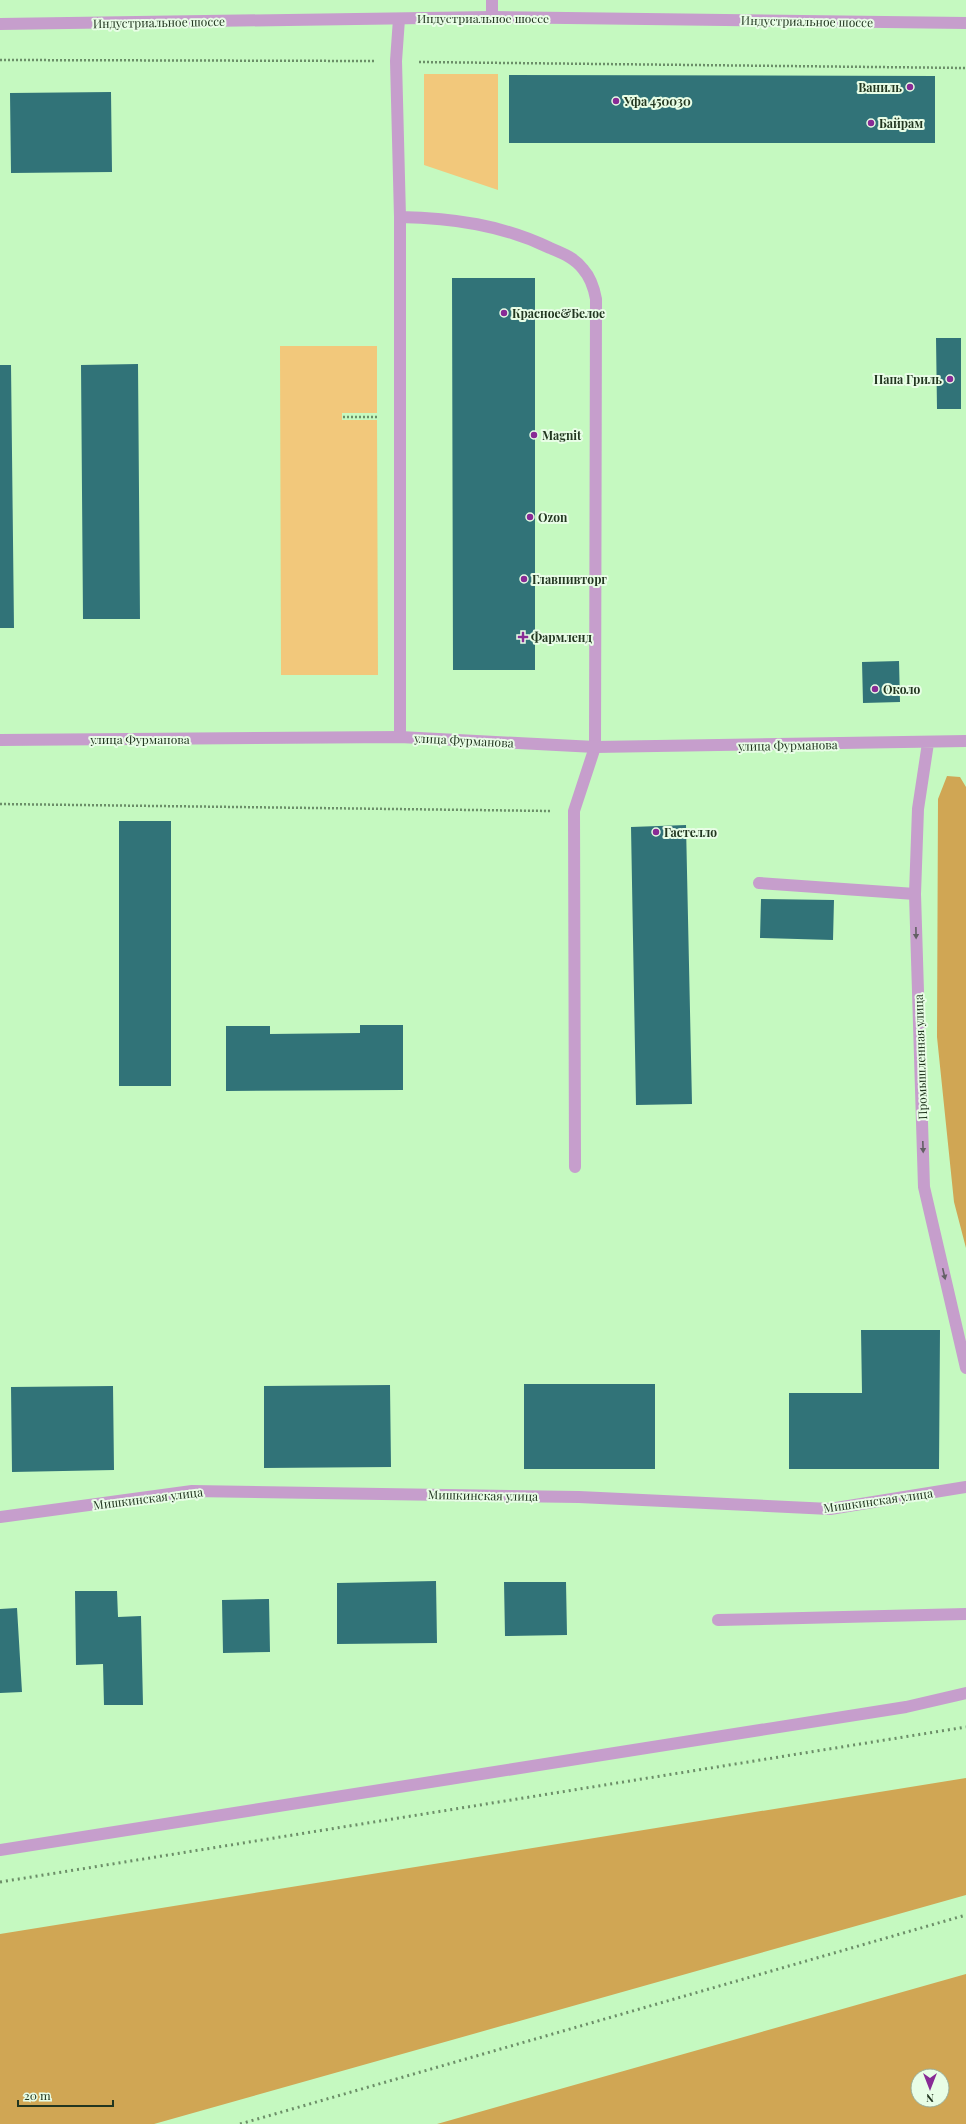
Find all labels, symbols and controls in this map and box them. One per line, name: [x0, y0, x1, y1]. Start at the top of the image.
street label: Индустриальное шоссе: [417, 10, 549, 26]
street label: Индустриальное шоссе: [741, 12, 873, 30]
street label: Индустриальное шоссе: [93, 13, 225, 31]
place label: Ваниль: [858, 79, 902, 95]
marker: Ваниль: [905, 82, 915, 92]
place label: Уфа 450030: [623, 93, 691, 109]
marker: Уфа 450030: [611, 96, 621, 106]
place label: Байрам: [879, 115, 923, 131]
marker: Байрам: [866, 118, 876, 128]
place label: Красное&Белое: [512, 305, 605, 321]
marker: Красное&Белое: [499, 308, 509, 318]
place label: Папа Гриль: [874, 371, 942, 387]
marker: Папа Гриль: [945, 374, 955, 384]
place label: Magnit: [542, 427, 582, 443]
marker: Magnit: [529, 430, 539, 440]
place label: Ozon: [538, 509, 568, 525]
marker: Ozon: [525, 512, 535, 522]
place label: Главпивторг: [532, 571, 607, 587]
marker: Главпивторг: [519, 574, 529, 584]
place label: Фармленд: [531, 629, 592, 645]
marker: Фармленд: [518, 632, 528, 642]
place label: Около: [883, 681, 921, 697]
marker: Около: [870, 684, 880, 694]
street label: улица Фурманова: [413, 729, 514, 751]
street label: улица Фурманова: [89, 731, 190, 747]
street label: улица Фурманова: [737, 736, 838, 754]
place label: Гастелло: [664, 824, 717, 840]
marker: Гастелло: [651, 827, 661, 837]
one-way arrow: [913, 927, 919, 940]
street label: Промышленная улица: [910, 994, 930, 1120]
one-way arrow: [919, 1141, 926, 1153]
one-way arrow: [942, 1268, 948, 1280]
street label: Мишкинская улица: [92, 1483, 204, 1513]
street label: Мишкинская улица: [822, 1484, 934, 1516]
street label: Мишкинская улица: [428, 1486, 538, 1504]
north arrow: [910, 2068, 950, 2108]
scale bar: [18, 2082, 113, 2108]
text: 20 m: [24, 2087, 51, 2103]
text: N: [926, 2091, 934, 2106]

